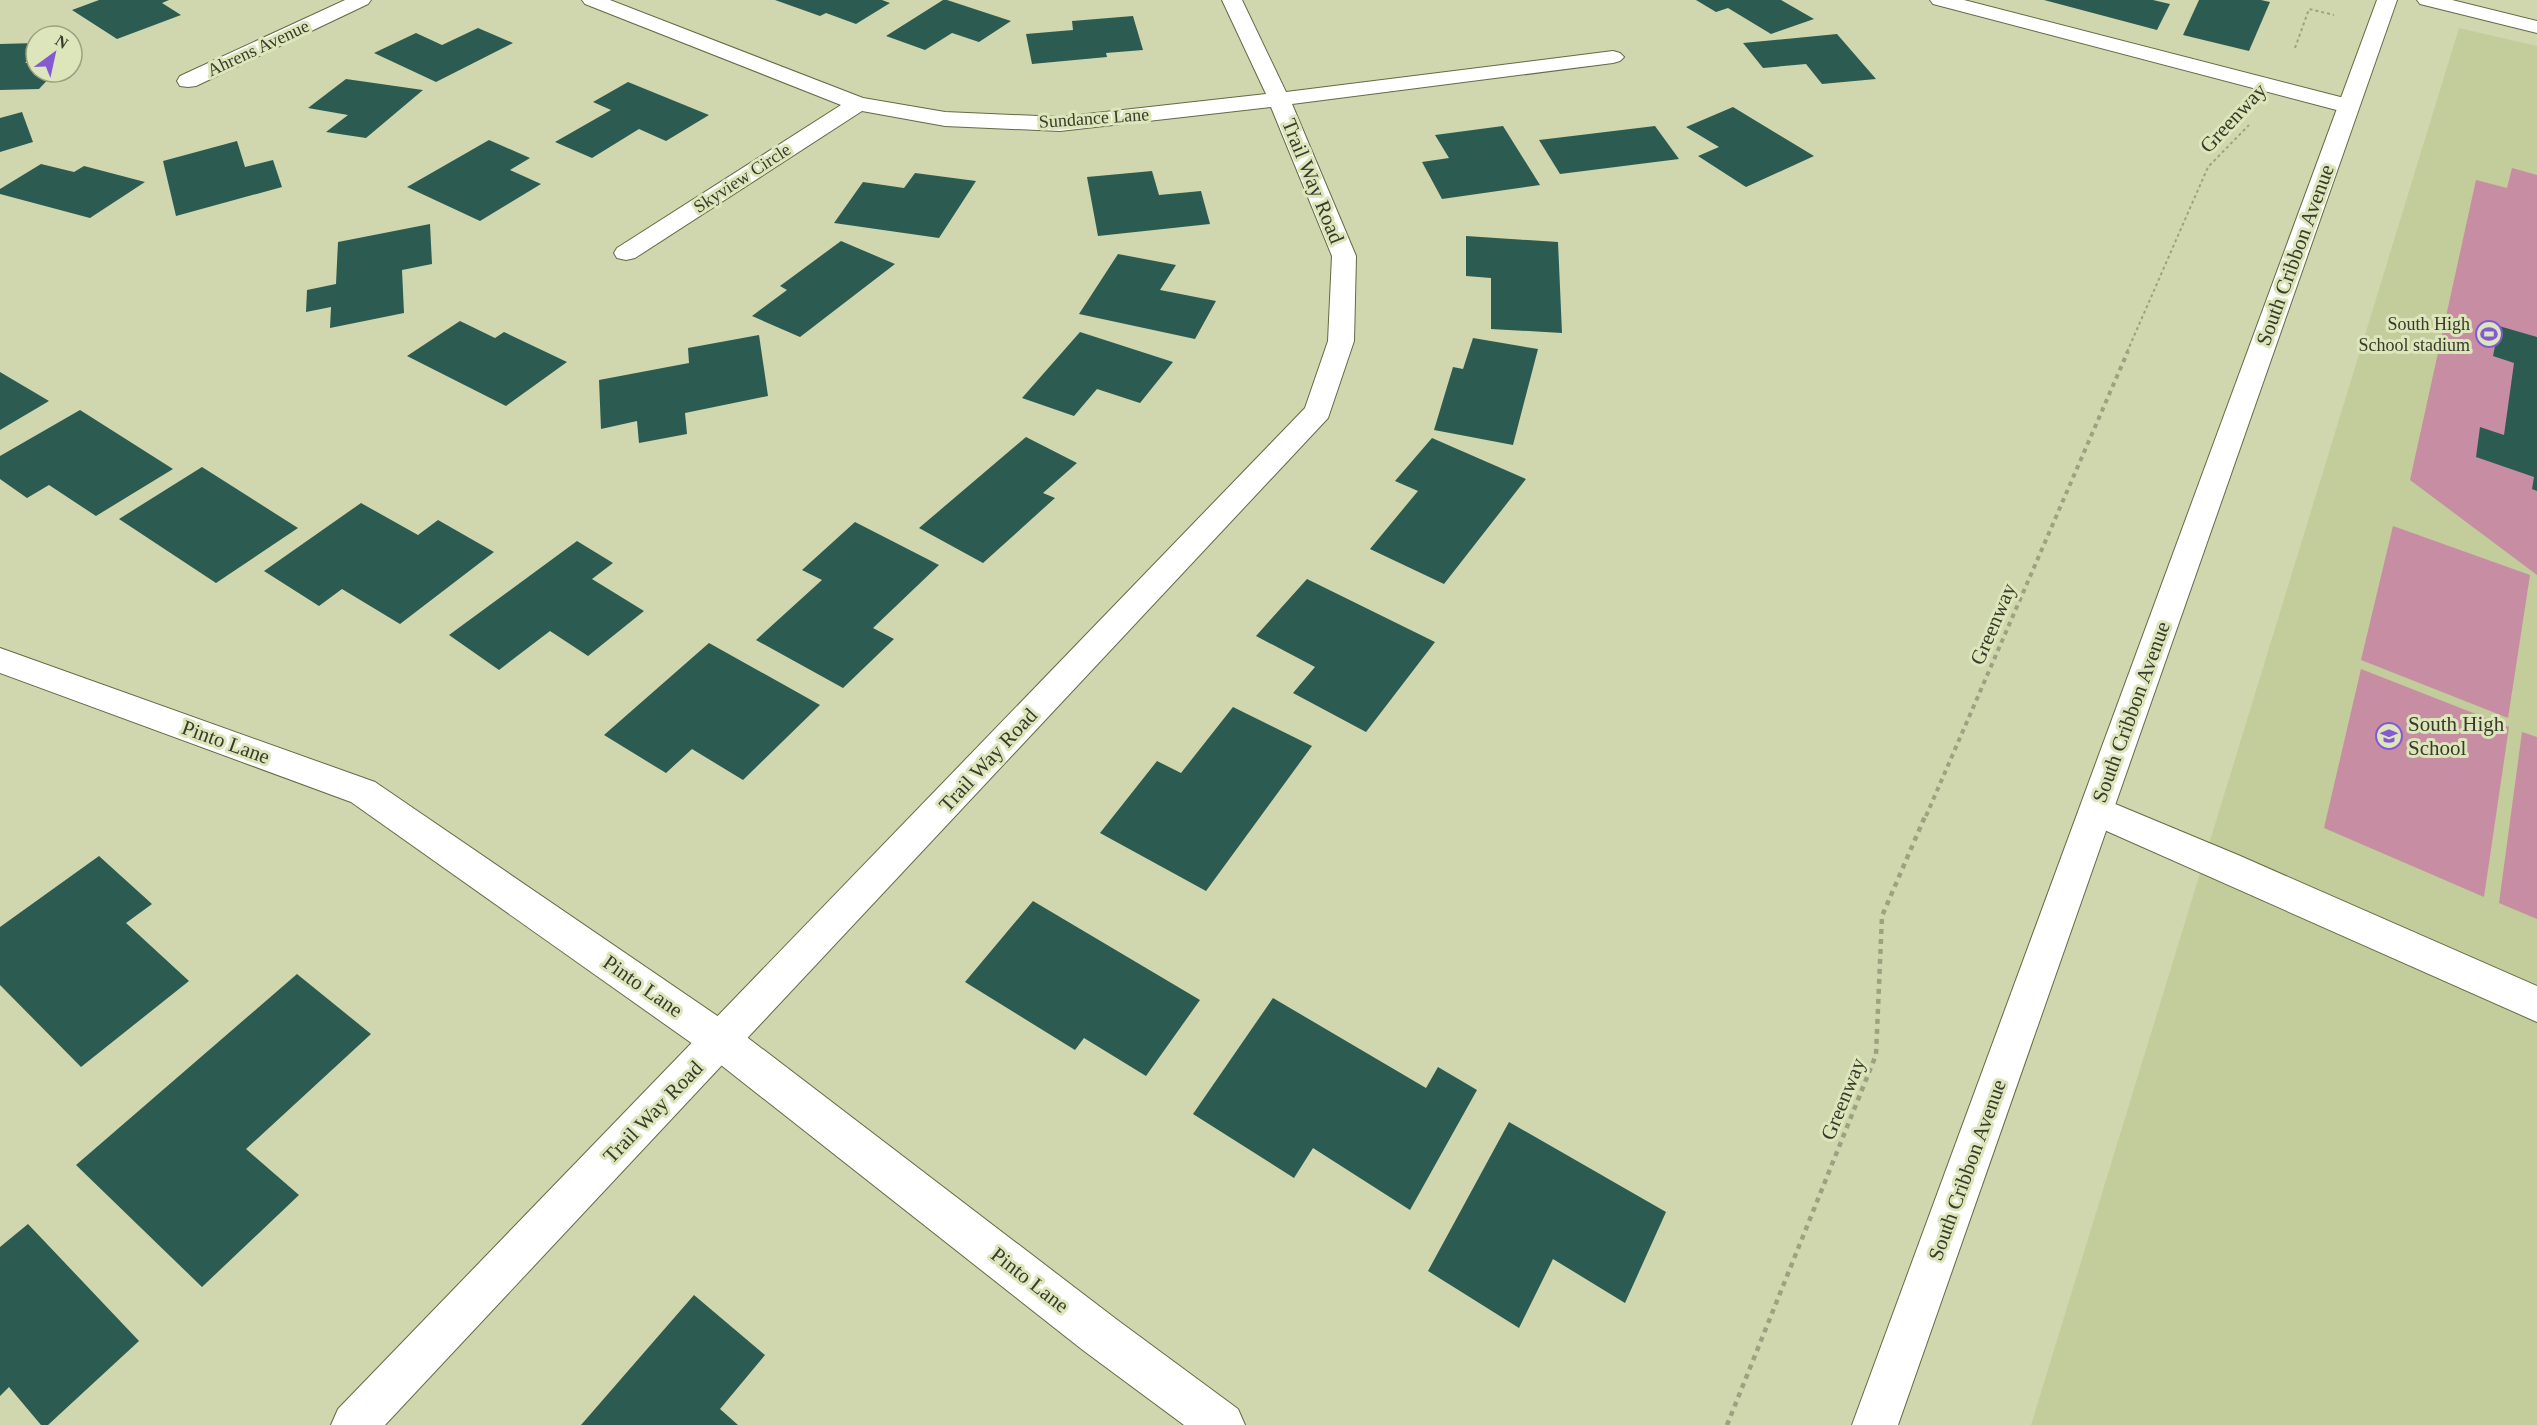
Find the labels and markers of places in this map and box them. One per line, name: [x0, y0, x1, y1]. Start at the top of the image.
place label: South High School stadium: [2359, 314, 2470, 355]
sports icon: South High School stadium: [2474, 319, 2504, 349]
place label: South High School: [2408, 712, 2505, 760]
school or university icon: South High School: [2374, 721, 2404, 751]

